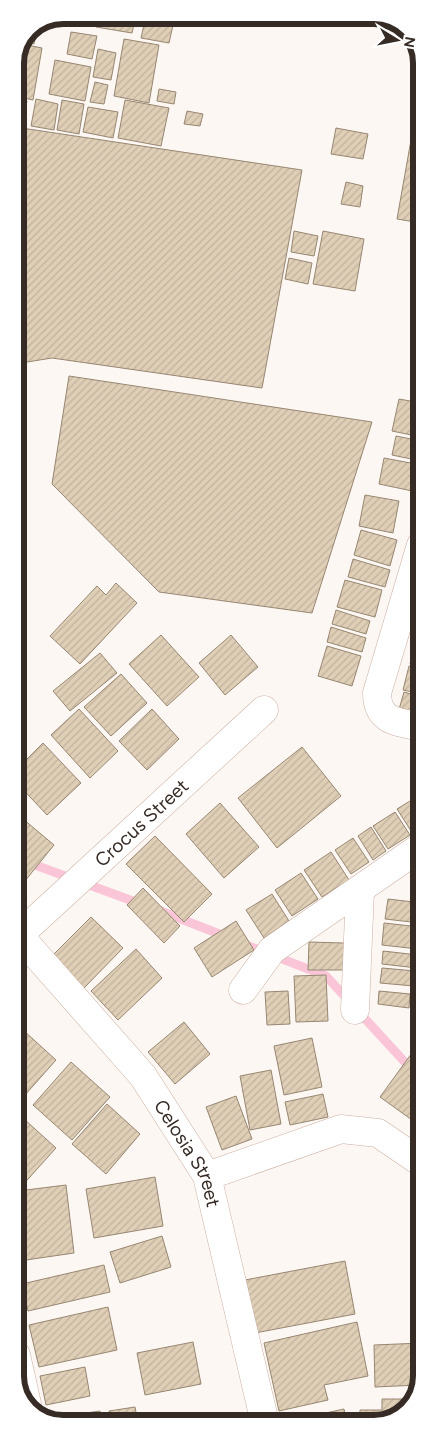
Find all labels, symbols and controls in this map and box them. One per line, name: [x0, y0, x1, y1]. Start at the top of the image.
north arrow: [372, 15, 422, 65]
text: N: [400, 35, 419, 49]
street label: Crocus Street: [90, 774, 193, 872]
street label: Celosia Street: [149, 1095, 225, 1209]

